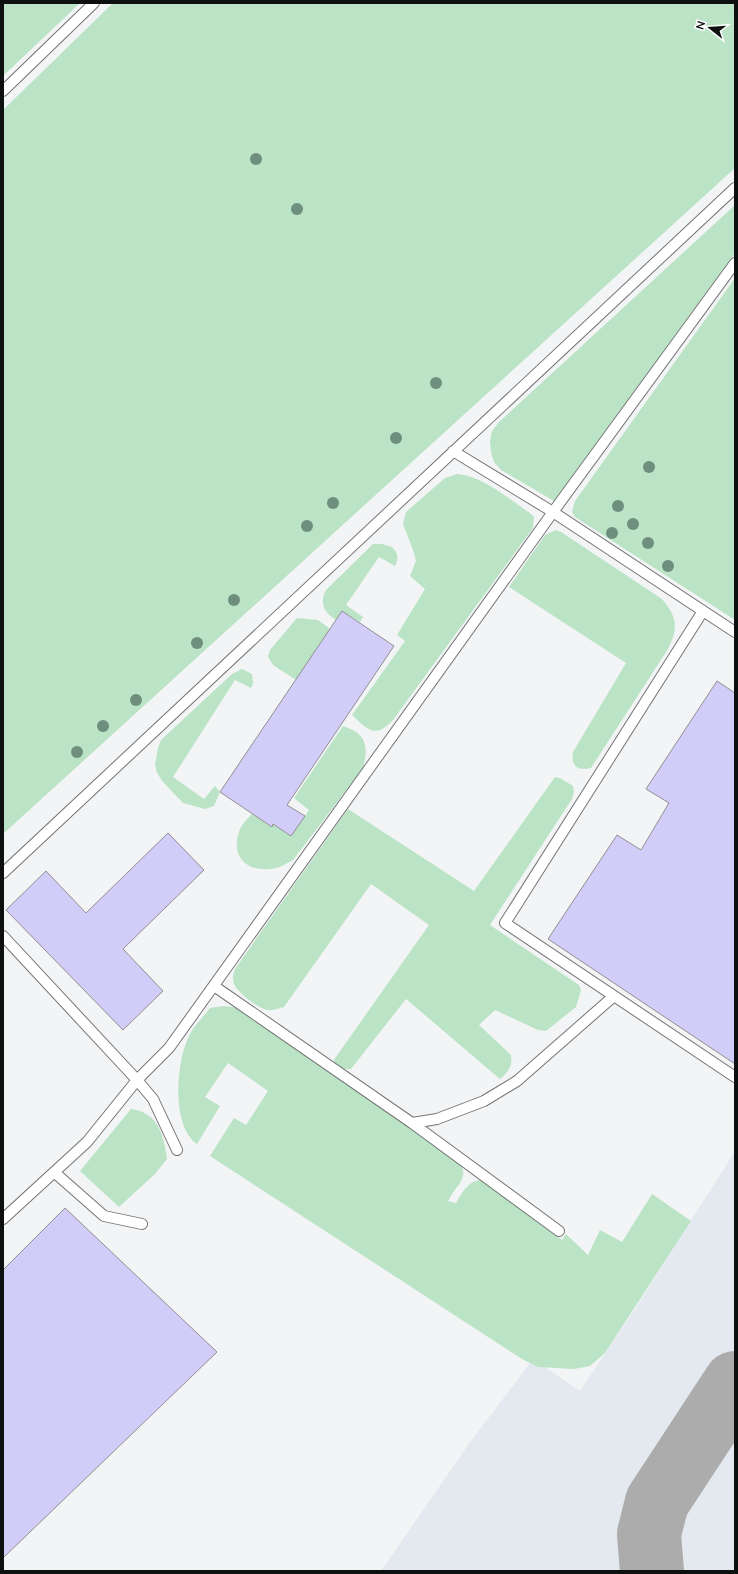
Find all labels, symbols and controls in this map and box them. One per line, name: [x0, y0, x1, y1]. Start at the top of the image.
north arrow: [690, 8, 730, 48]
text: N: [693, 19, 709, 31]

